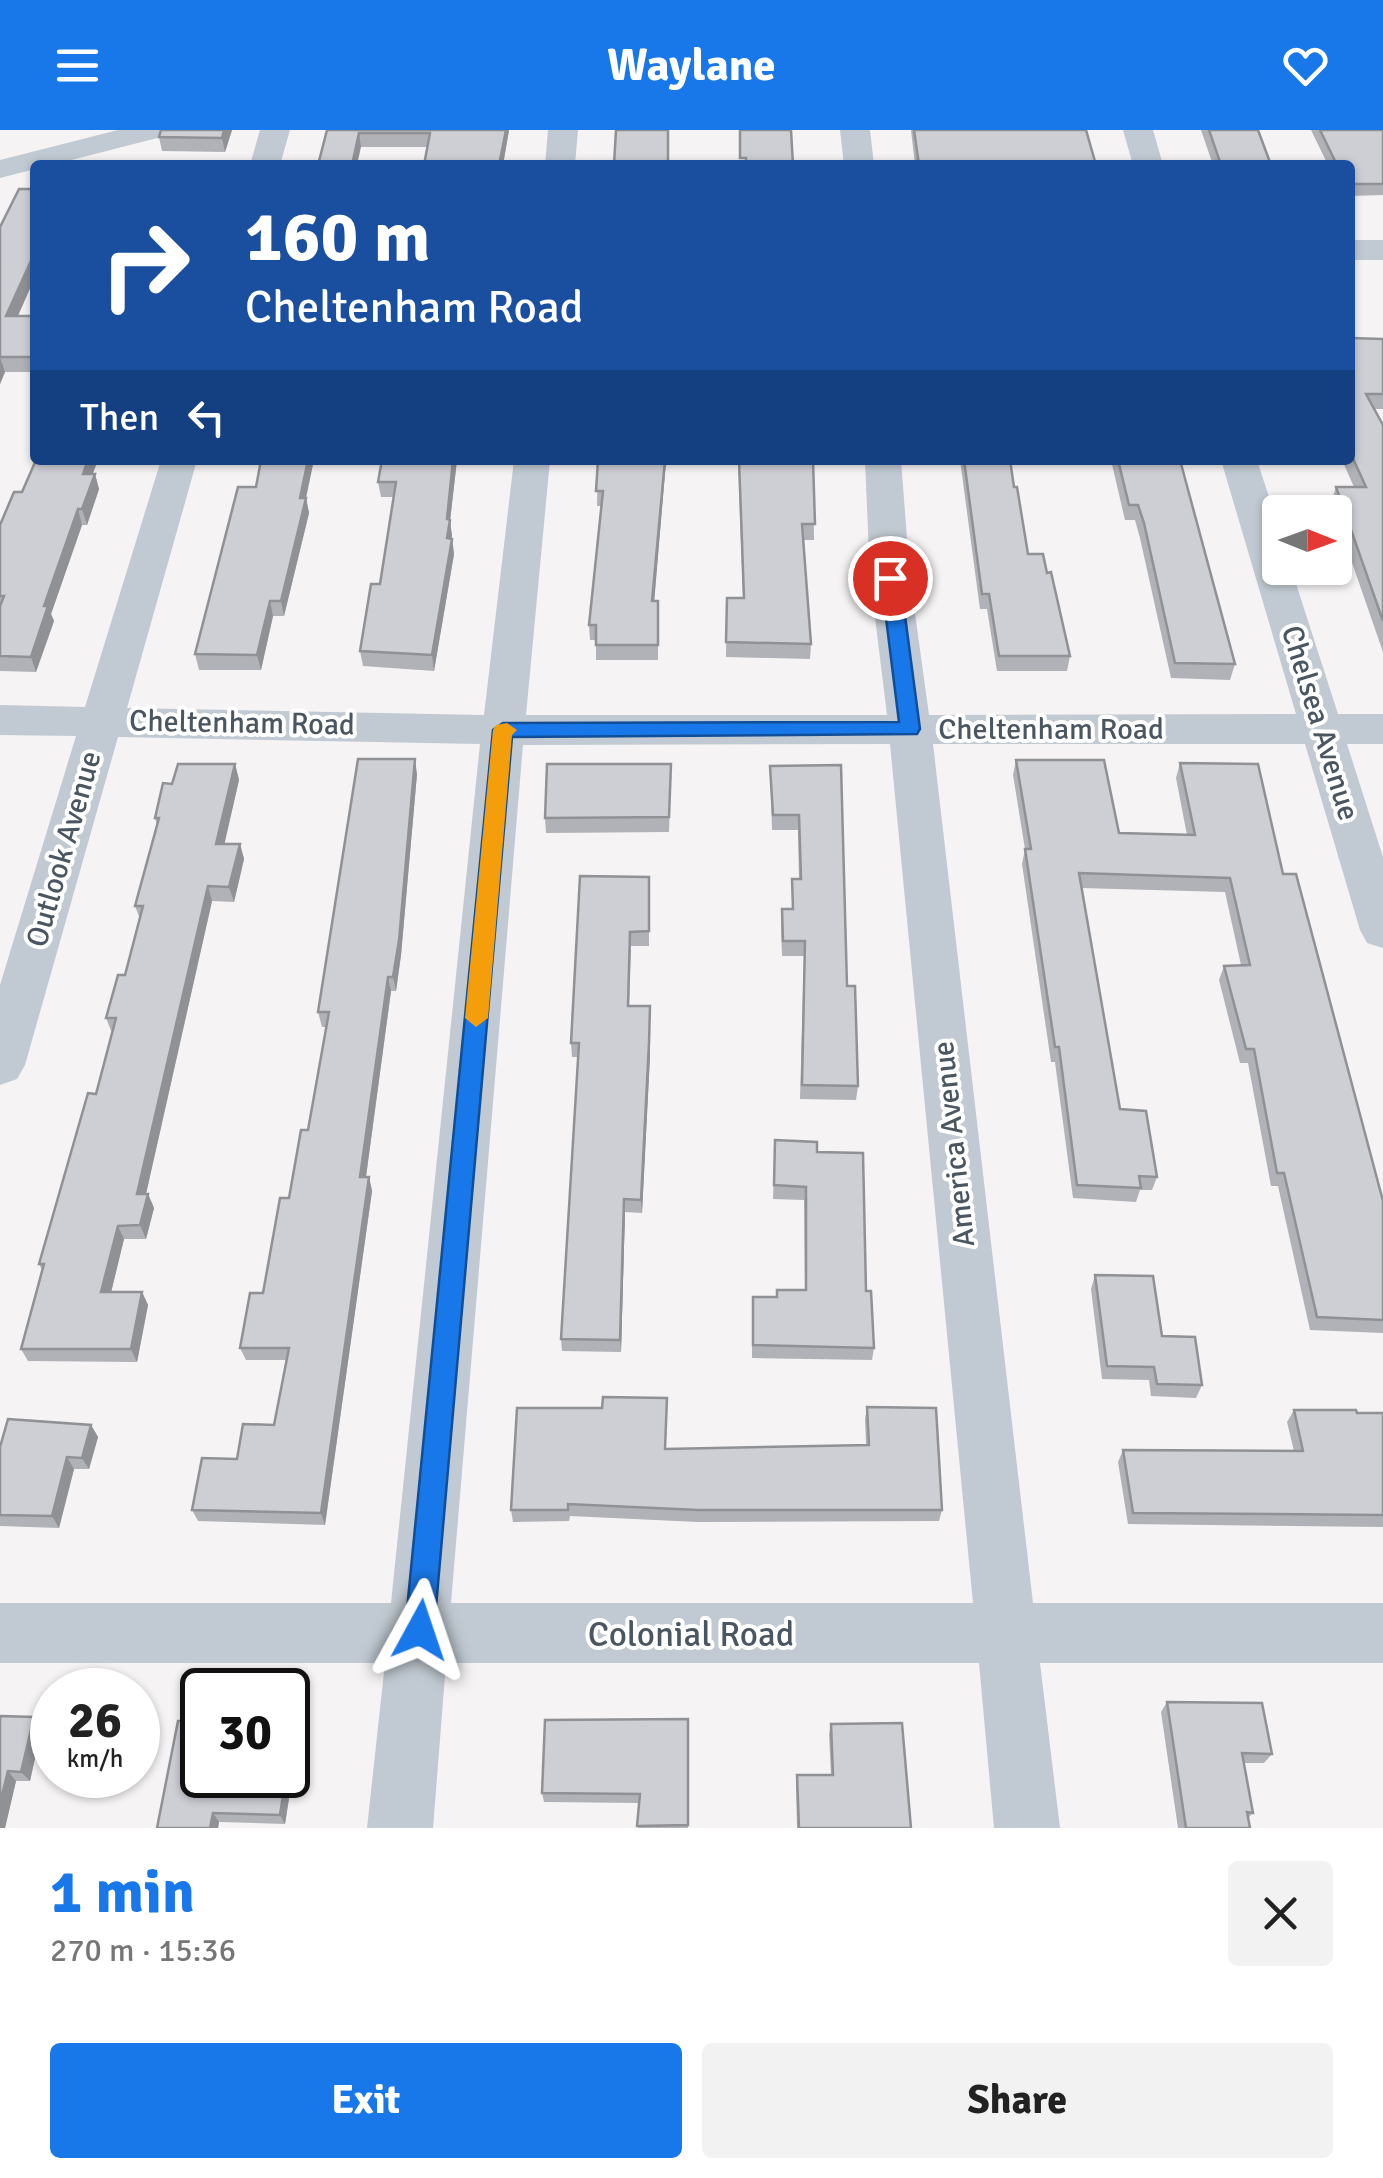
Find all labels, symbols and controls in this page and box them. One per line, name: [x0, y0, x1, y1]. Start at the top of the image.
icon: menu: [50, 38, 105, 93]
text: Waylane: [607, 38, 776, 93]
icon: heart: [1278, 38, 1333, 93]
text: 160 m: [245, 194, 430, 280]
icon: right: [80, 200, 210, 330]
text: Cheltenham Road: [245, 280, 583, 335]
icon: left: [179, 390, 234, 445]
text: Then: [80, 394, 159, 441]
north arrow: [1262, 495, 1352, 585]
map controls: [1262, 495, 1352, 585]
pin: [848, 536, 933, 621]
icon: arrive: [863, 551, 918, 606]
street label: Chelsea Avenue: [1273, 621, 1367, 825]
street label: Cheltenham Road: [129, 703, 355, 743]
street label: Cheltenham Road: [938, 711, 1164, 748]
street label: Outlook Avenue: [18, 747, 110, 951]
street label: America Avenue: [925, 1039, 983, 1249]
position arrow: [368, 1578, 472, 1682]
street label: Colonial Road: [588, 1613, 794, 1656]
speed limit sign: 30: [180, 1668, 310, 1798]
text: 26: [68, 1690, 122, 1752]
text: km/h: [67, 1743, 123, 1774]
text: 1 min: [50, 1856, 195, 1930]
button: close: [1228, 1861, 1333, 1966]
text: 270 m · 15:36: [50, 1931, 236, 1970]
button: Exit: [50, 2043, 682, 2158]
button: Share: [702, 2043, 1333, 2158]

